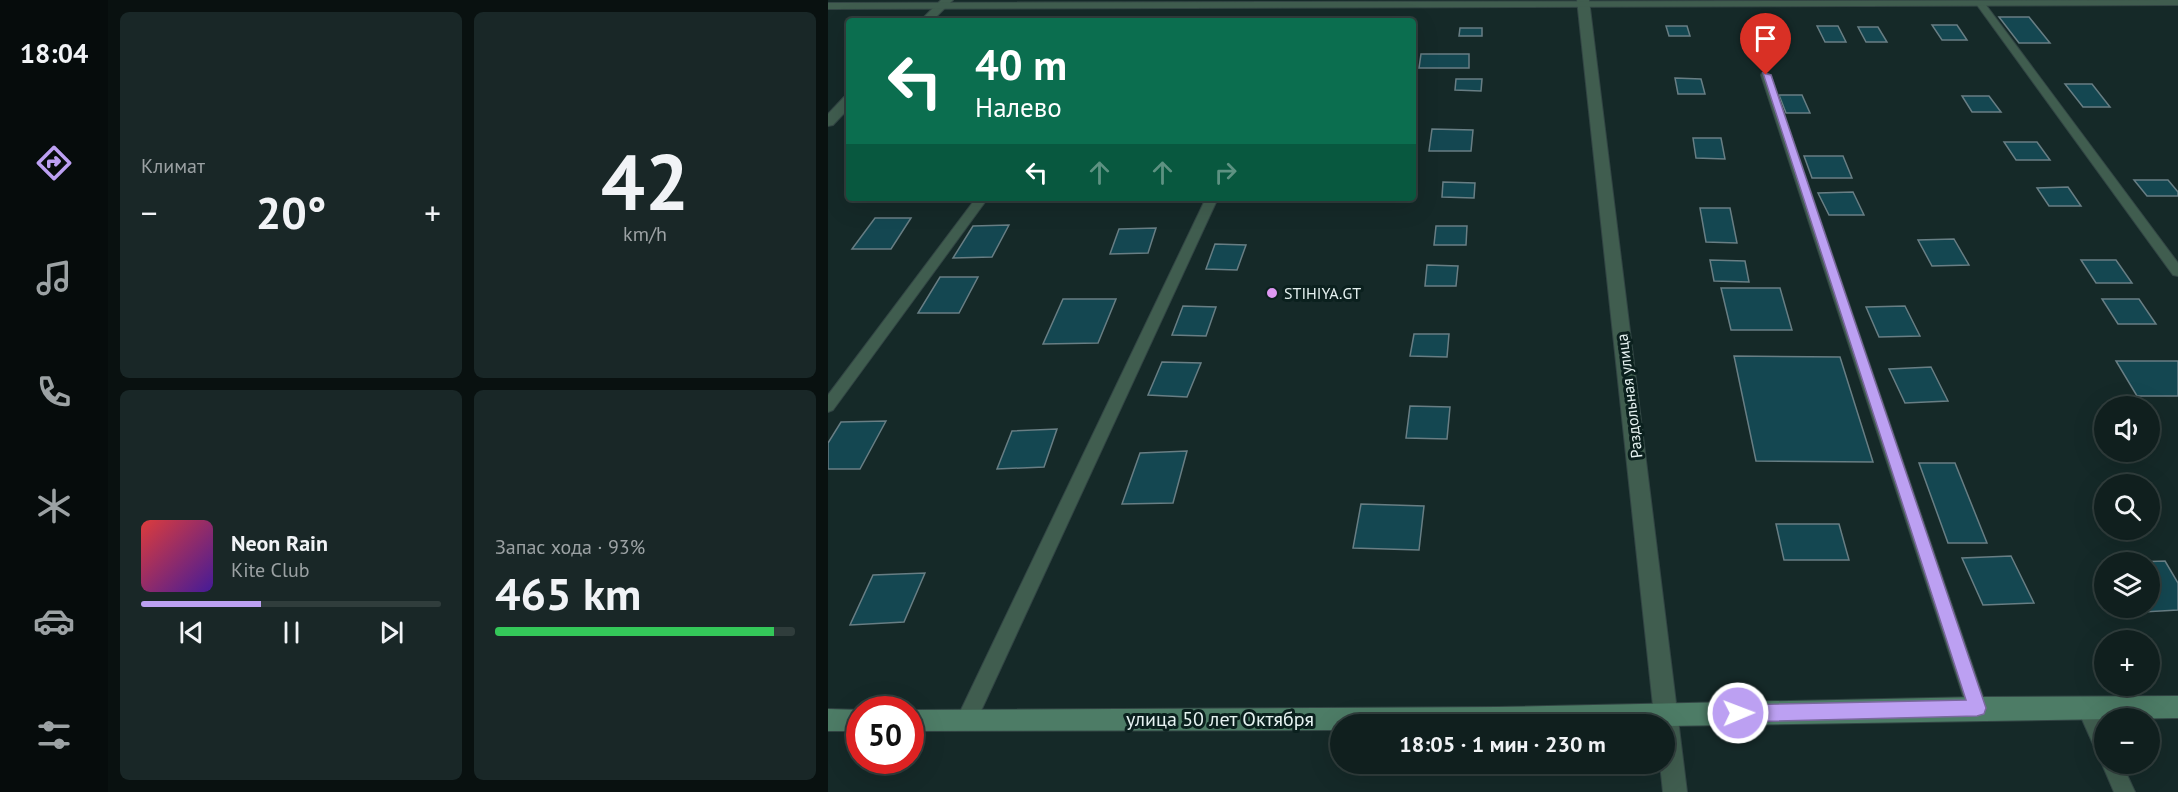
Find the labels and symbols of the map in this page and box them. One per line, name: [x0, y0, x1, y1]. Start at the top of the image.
pin: [1740, 13, 1791, 75]
place label: STIHIYA.GT: [1284, 283, 1361, 303]
marker: STIHIYA.GT: [1265, 286, 1279, 300]
street label: Раздольная улица: [1611, 333, 1647, 459]
position arrow: [1706, 681, 1770, 745]
speed limit sign: 50: [846, 696, 924, 774]
street label: улица 50 лет Октября: [1126, 706, 1314, 732]

